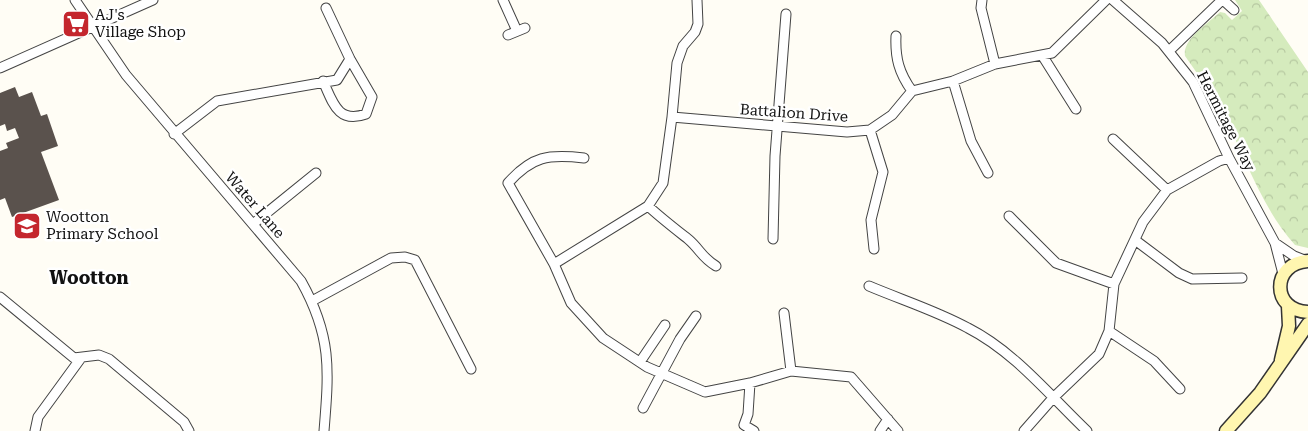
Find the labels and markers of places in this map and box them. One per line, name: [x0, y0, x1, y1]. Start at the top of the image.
place label: AJ's Village Shop: [95, 6, 186, 41]
supermarket icon: AJ's Village Shop: [61, 9, 91, 39]
place label: Wootton Primary School: [46, 208, 159, 243]
school or university icon: Wootton Primary School: [12, 211, 42, 241]

